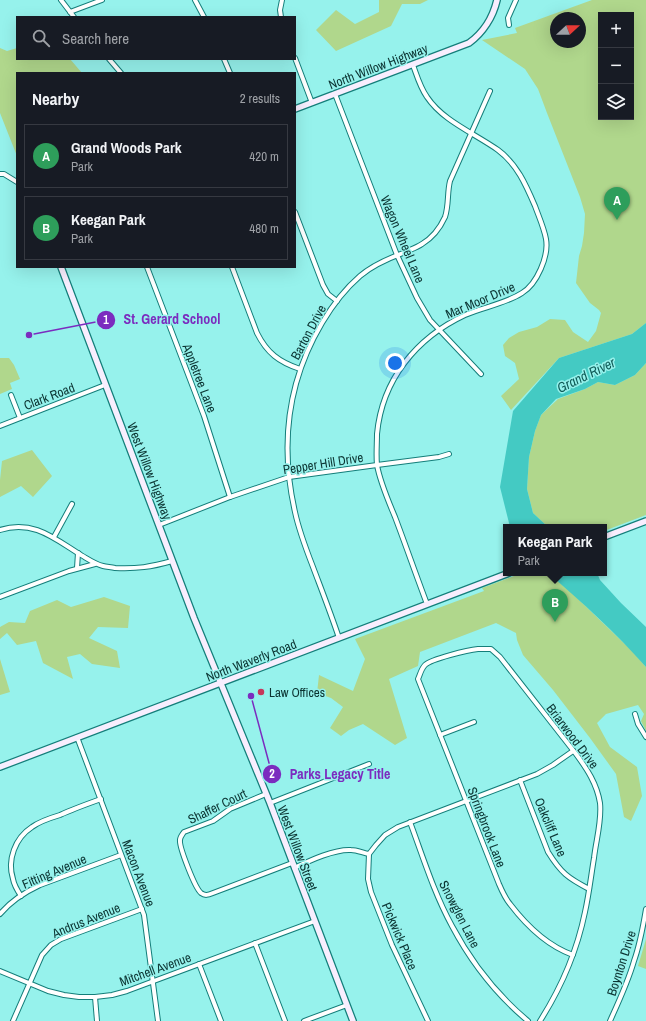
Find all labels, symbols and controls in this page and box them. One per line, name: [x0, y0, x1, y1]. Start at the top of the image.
north arrow: [550, 12, 586, 48]
map controls: [598, 12, 634, 120]
button: +: [598, 12, 634, 48]
search box: [16, 16, 296, 60]
icon: search: [30, 27, 52, 49]
text: Search here: [62, 28, 129, 49]
street label: North Willow Highway: [326, 40, 431, 93]
button: −: [598, 48, 634, 84]
button: layers: [598, 84, 634, 120]
text: Nearby: [32, 87, 79, 110]
text: 2 results: [240, 90, 280, 107]
text: Grand Woods Park: [71, 137, 182, 158]
text: A: [42, 148, 50, 165]
text: 420 m: [249, 148, 279, 165]
text: Park: [71, 158, 93, 175]
pin: A: [604, 187, 630, 220]
street label: Wagon Wheel Lane: [376, 193, 429, 285]
text: Keegan Park: [71, 209, 146, 230]
text: B: [42, 220, 50, 237]
text: 480 m: [249, 220, 279, 237]
text: Park: [71, 230, 93, 247]
street label: Mar Moor Drive: [443, 278, 518, 323]
street label: Barton Drive: [287, 302, 330, 363]
callout: St. Gerard School: [96, 307, 228, 333]
text: St. Gerard School: [124, 310, 220, 328]
text: 1: [103, 312, 109, 328]
street label: Appletree Lane: [178, 340, 220, 415]
your location: [385, 353, 405, 373]
water label: Grand River: [554, 353, 619, 397]
street label: Clark Road: [21, 379, 77, 414]
street label: West Willow Highway: [123, 420, 176, 523]
street label: Pepper Hill Drive: [282, 449, 365, 478]
popup: [503, 524, 607, 576]
text: Keegan Park: [518, 531, 592, 552]
text: Park: [518, 552, 540, 569]
pin: B: [542, 589, 568, 622]
street label: North Waverly Road: [204, 635, 299, 686]
place label: Law Offices: [269, 684, 325, 701]
marker: Law Offices: [256, 687, 266, 697]
street label: Briarwood Drive: [543, 700, 603, 772]
callout: Parks Legacy Title: [262, 761, 399, 787]
text: Parks Legacy Title: [290, 765, 390, 783]
text: 2: [269, 766, 275, 782]
street label: Shaffer Court: [185, 785, 249, 828]
street label: Springbrook Lane: [463, 785, 510, 870]
street label: Oakcliff Lane: [530, 795, 571, 859]
street label: West Willow Street: [273, 803, 322, 893]
street label: Macon Avenue: [118, 837, 159, 909]
street label: Fitting Avenue: [19, 850, 89, 893]
street label: Snowglen Lane: [435, 878, 484, 951]
street label: Andrus Avenue: [49, 899, 123, 942]
street label: Pickwick Place: [378, 900, 421, 973]
street label: Boynton Drive: [603, 928, 640, 998]
street label: Mitchell Avenue: [117, 949, 193, 990]

